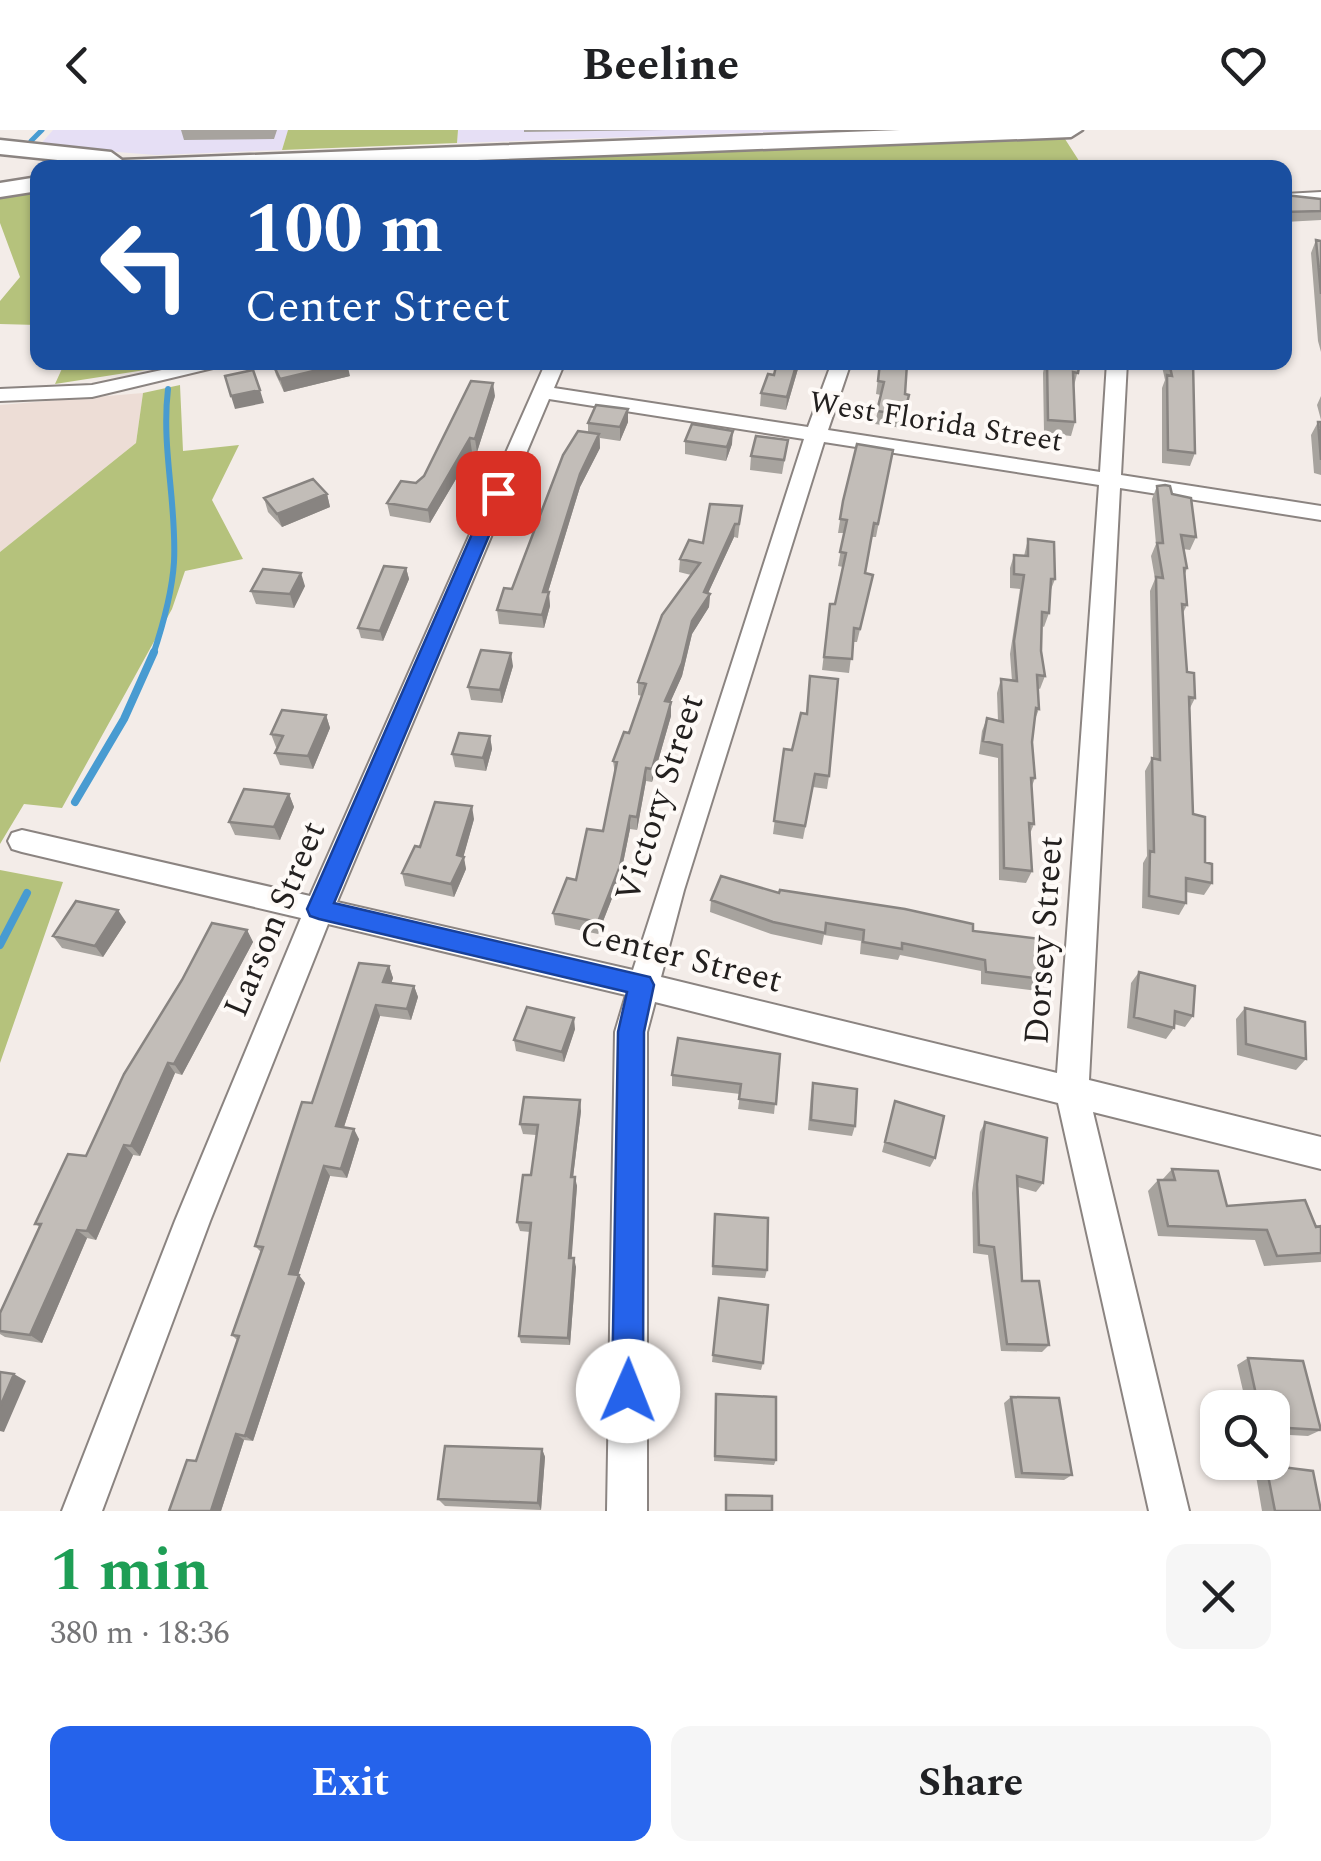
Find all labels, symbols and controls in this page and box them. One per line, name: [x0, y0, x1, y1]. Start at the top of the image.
text: Beeline: [582, 31, 739, 100]
icon: back: [50, 38, 105, 93]
icon: heart: [1216, 38, 1271, 93]
text: 100 m: [245, 177, 443, 283]
icon: left: [80, 200, 210, 330]
text: Center Street: [245, 273, 511, 342]
street label: West Florida Street: [806, 379, 1066, 465]
pin: [456, 451, 541, 536]
icon: arrive: [471, 466, 526, 521]
street label: Victory Street: [601, 687, 719, 909]
street label: Larson Street: [210, 813, 340, 1025]
street label: Dorsey Street: [1010, 834, 1078, 1046]
street label: Center Street: [574, 906, 788, 1008]
position arrow: [576, 1339, 680, 1443]
map controls: [1200, 1390, 1290, 1480]
button: search: [1200, 1390, 1290, 1480]
text: 1 min: [50, 1525, 210, 1617]
button: close: [1166, 1544, 1271, 1649]
text: 380 m · 18:36: [50, 1609, 230, 1658]
button: Exit: [50, 1726, 651, 1841]
button: Share: [671, 1726, 1271, 1841]

